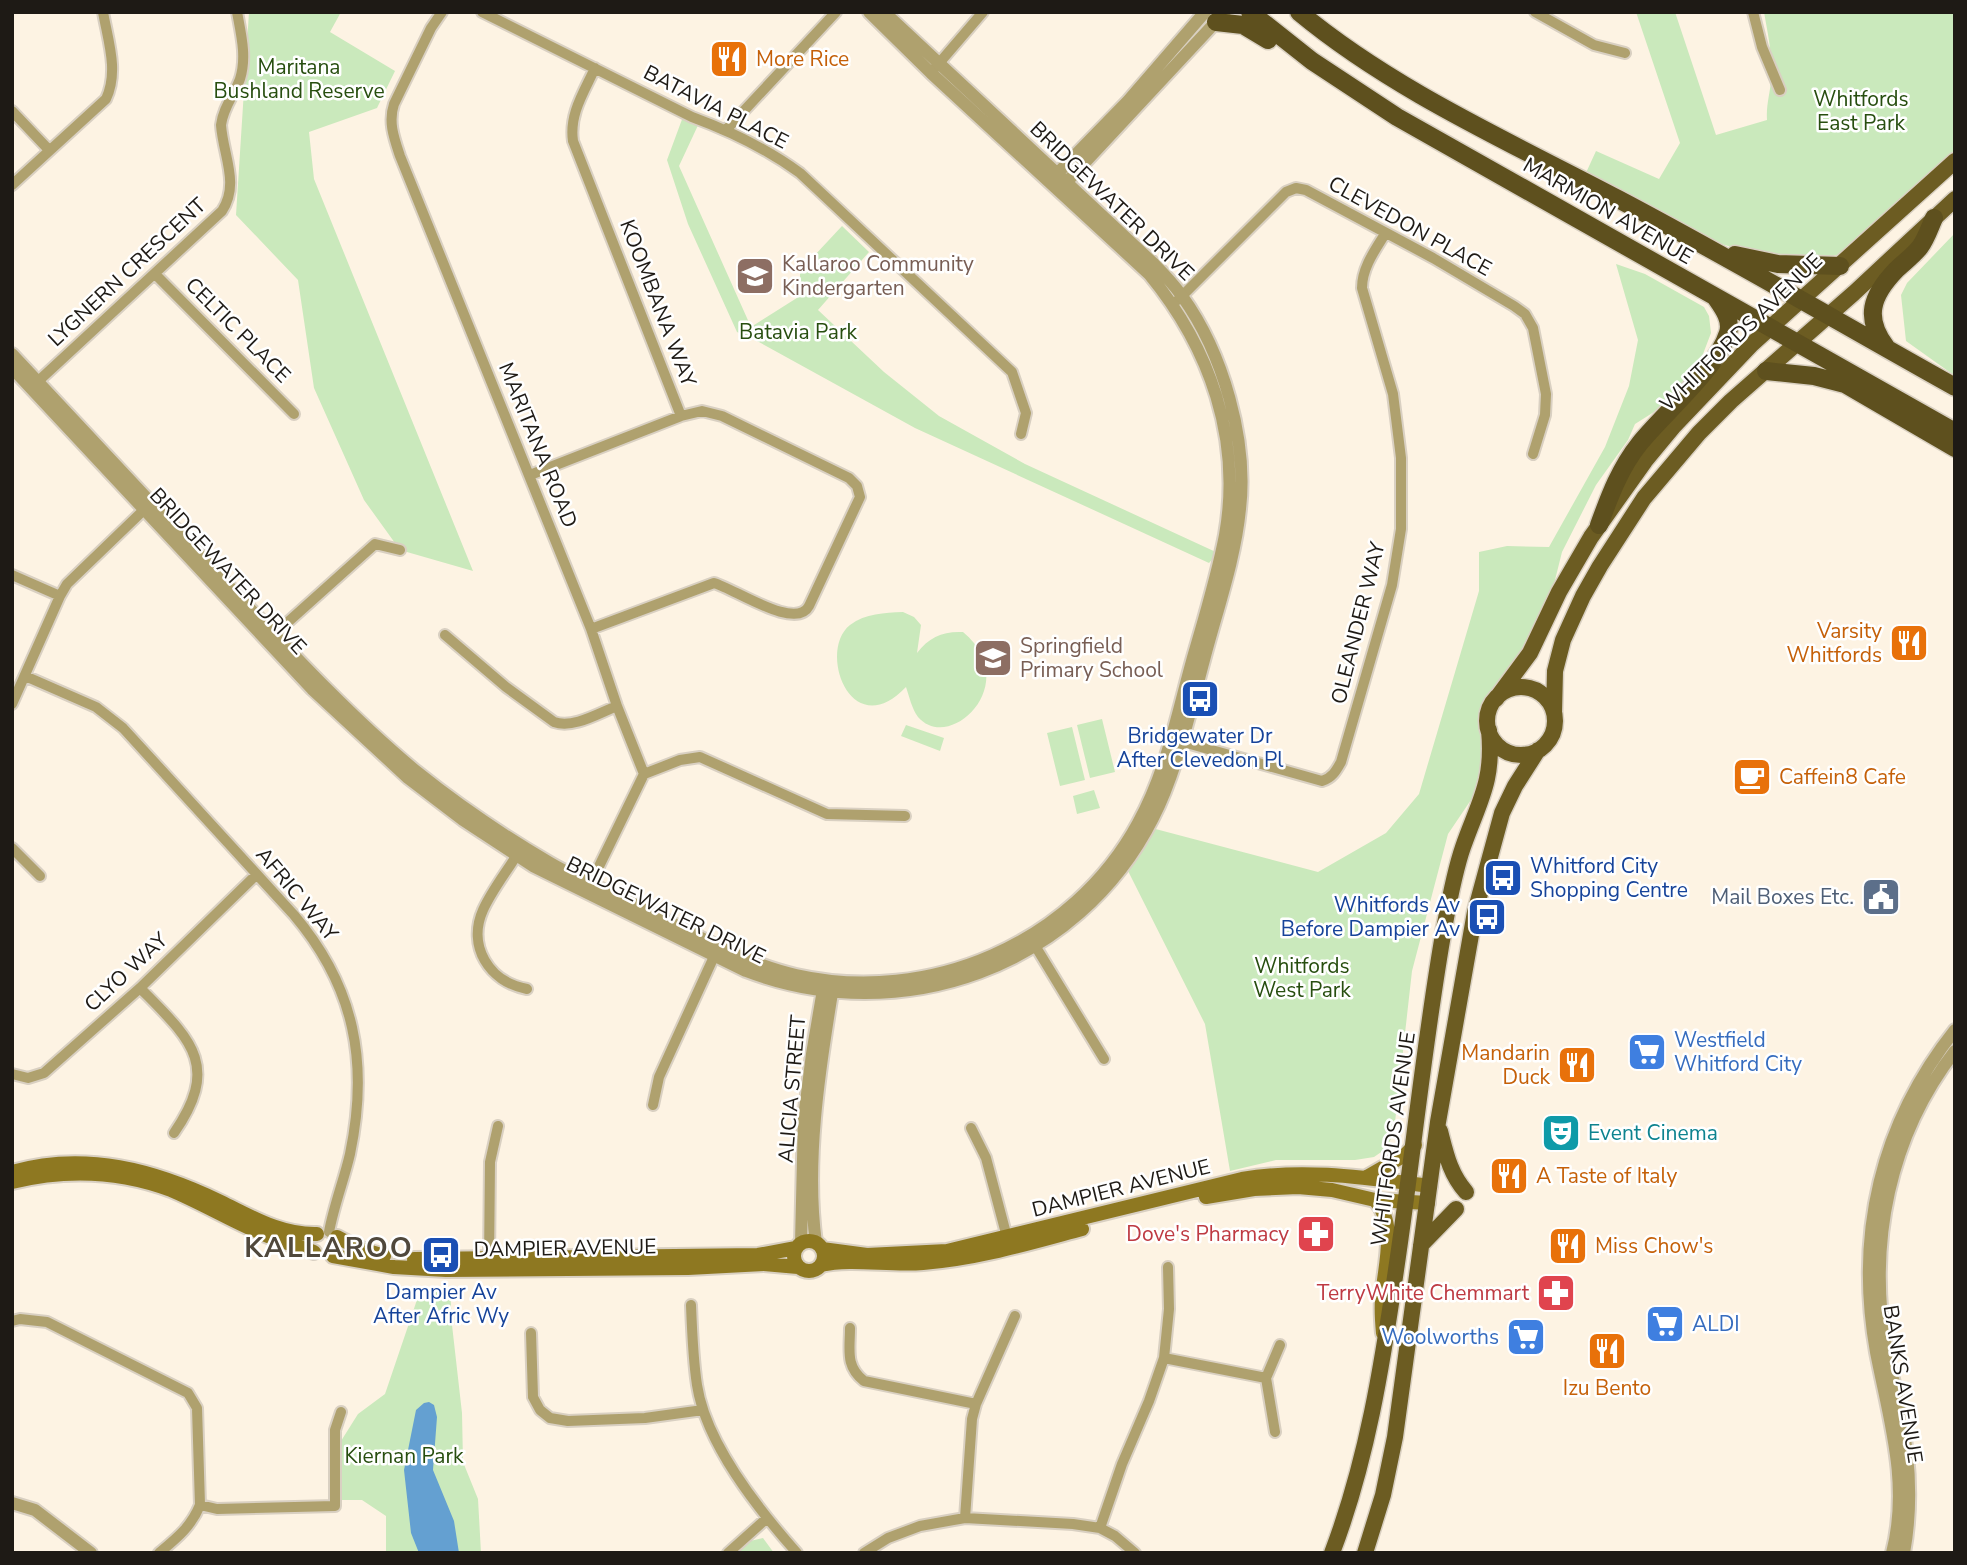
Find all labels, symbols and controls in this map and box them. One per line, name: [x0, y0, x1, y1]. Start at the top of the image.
restaurant icon: More Rice: [708, 38, 750, 80]
place label: More Rice: [756, 45, 849, 73]
park label: Maritana Bushland Reserve: [213, 53, 385, 105]
street label: BATAVIA PLACE: [639, 58, 793, 156]
park label: Whitfords East Park: [1813, 85, 1909, 137]
street label: BRIDGEWATER DRIVE: [1024, 115, 1200, 287]
street label: MARMION AVENUE: [1518, 151, 1698, 271]
street label: CLEVEDON PLACE: [1323, 169, 1497, 283]
street label: LYGNERN CRESCENT: [42, 191, 212, 353]
street label: KOOMBANA WAY: [613, 215, 703, 391]
street label: WHITFORDS AVENUE: [1653, 247, 1829, 417]
place label: Kallaroo Community Kindergarten: [782, 250, 974, 302]
school or university icon: Kallaroo Community Kindergarten: [734, 255, 776, 297]
street label: CELTIC PLACE: [179, 271, 297, 389]
park label: Batavia Park: [739, 318, 857, 346]
street label: MARITANA ROAD: [492, 358, 584, 532]
street label: BRIDGEWATER DRIVE: [143, 482, 313, 660]
street label: OLEANDER WAY: [1324, 539, 1392, 707]
place label: Varsity Whitfords: [1787, 617, 1882, 669]
restaurant icon: Varsity Whitfords: [1888, 622, 1930, 664]
place label: Springfield Primary School: [1020, 632, 1164, 684]
school or university icon: Springfield Primary School: [972, 637, 1014, 679]
bus stop icon: Bridgewater Dr After Clevedon Pl: [1179, 678, 1221, 720]
place label: Bridgewater Dr After Clevedon Pl: [1117, 722, 1284, 774]
cafe icon: Caffein8 Cafe: [1731, 756, 1773, 798]
place label: Caffein8 Cafe: [1779, 763, 1906, 791]
street label: AFRIC WAY: [250, 841, 345, 947]
street label: BRIDGEWATER DRIVE: [562, 850, 770, 970]
place label: Whitford City Shopping Centre: [1530, 852, 1688, 904]
bus stop icon: Whitford City Shopping Centre: [1482, 857, 1524, 899]
public building icon: Mail Boxes Etc.: [1860, 876, 1902, 918]
place label: Mail Boxes Etc.: [1711, 883, 1854, 911]
place label: Whitfords Av Before Dampier Av: [1281, 891, 1460, 943]
bus stop icon: Whitfords Av Before Dampier Av: [1466, 896, 1508, 938]
street label: CLYO WAY: [78, 926, 174, 1018]
park label: Whitfords West Park: [1253, 952, 1351, 1004]
street label: ALICIA STREET: [772, 1013, 812, 1164]
place label: Westfield Whitford City: [1674, 1026, 1802, 1078]
street label: WHITFORDS AVENUE: [1364, 1030, 1422, 1248]
supermarket icon: Westfield Whitford City: [1626, 1031, 1668, 1073]
place label: Mandarin Duck: [1461, 1039, 1550, 1091]
restaurant icon: Mandarin Duck: [1556, 1044, 1598, 1086]
theatre icon: Event Cinema: [1540, 1112, 1582, 1154]
place label: Event Cinema: [1588, 1119, 1718, 1147]
street label: DAMPIER AVENUE: [1029, 1152, 1213, 1224]
restaurant icon: A Taste of Italy: [1488, 1155, 1530, 1197]
place label: A Taste of Italy: [1536, 1162, 1677, 1190]
pharmacy icon: Dove's Pharmacy: [1295, 1213, 1337, 1255]
place label: Dove's Pharmacy: [1126, 1220, 1289, 1248]
restaurant icon: Miss Chow's: [1547, 1225, 1589, 1267]
district label: KALLAROO: [244, 1229, 414, 1267]
street label: DAMPIER AVENUE: [473, 1232, 657, 1264]
place label: Miss Chow's: [1595, 1232, 1713, 1260]
bus stop icon: Dampier Av After Afric Wy: [420, 1234, 462, 1276]
pharmacy icon: TerryWhite Chemmart: [1535, 1272, 1577, 1314]
place label: Dampier Av After Afric Wy: [373, 1278, 509, 1330]
place label: TerryWhite Chemmart: [1317, 1279, 1530, 1307]
supermarket icon: ALDI: [1644, 1303, 1686, 1345]
street label: BANKS AVENUE: [1877, 1303, 1929, 1465]
place label: ALDI: [1692, 1310, 1740, 1338]
supermarket icon: Woolworths: [1505, 1316, 1547, 1358]
place label: Woolworths: [1381, 1323, 1499, 1351]
restaurant icon: Izu Bento: [1586, 1330, 1628, 1372]
place label: Izu Bento: [1563, 1374, 1651, 1402]
park label: Kiernan Park: [344, 1442, 464, 1470]

